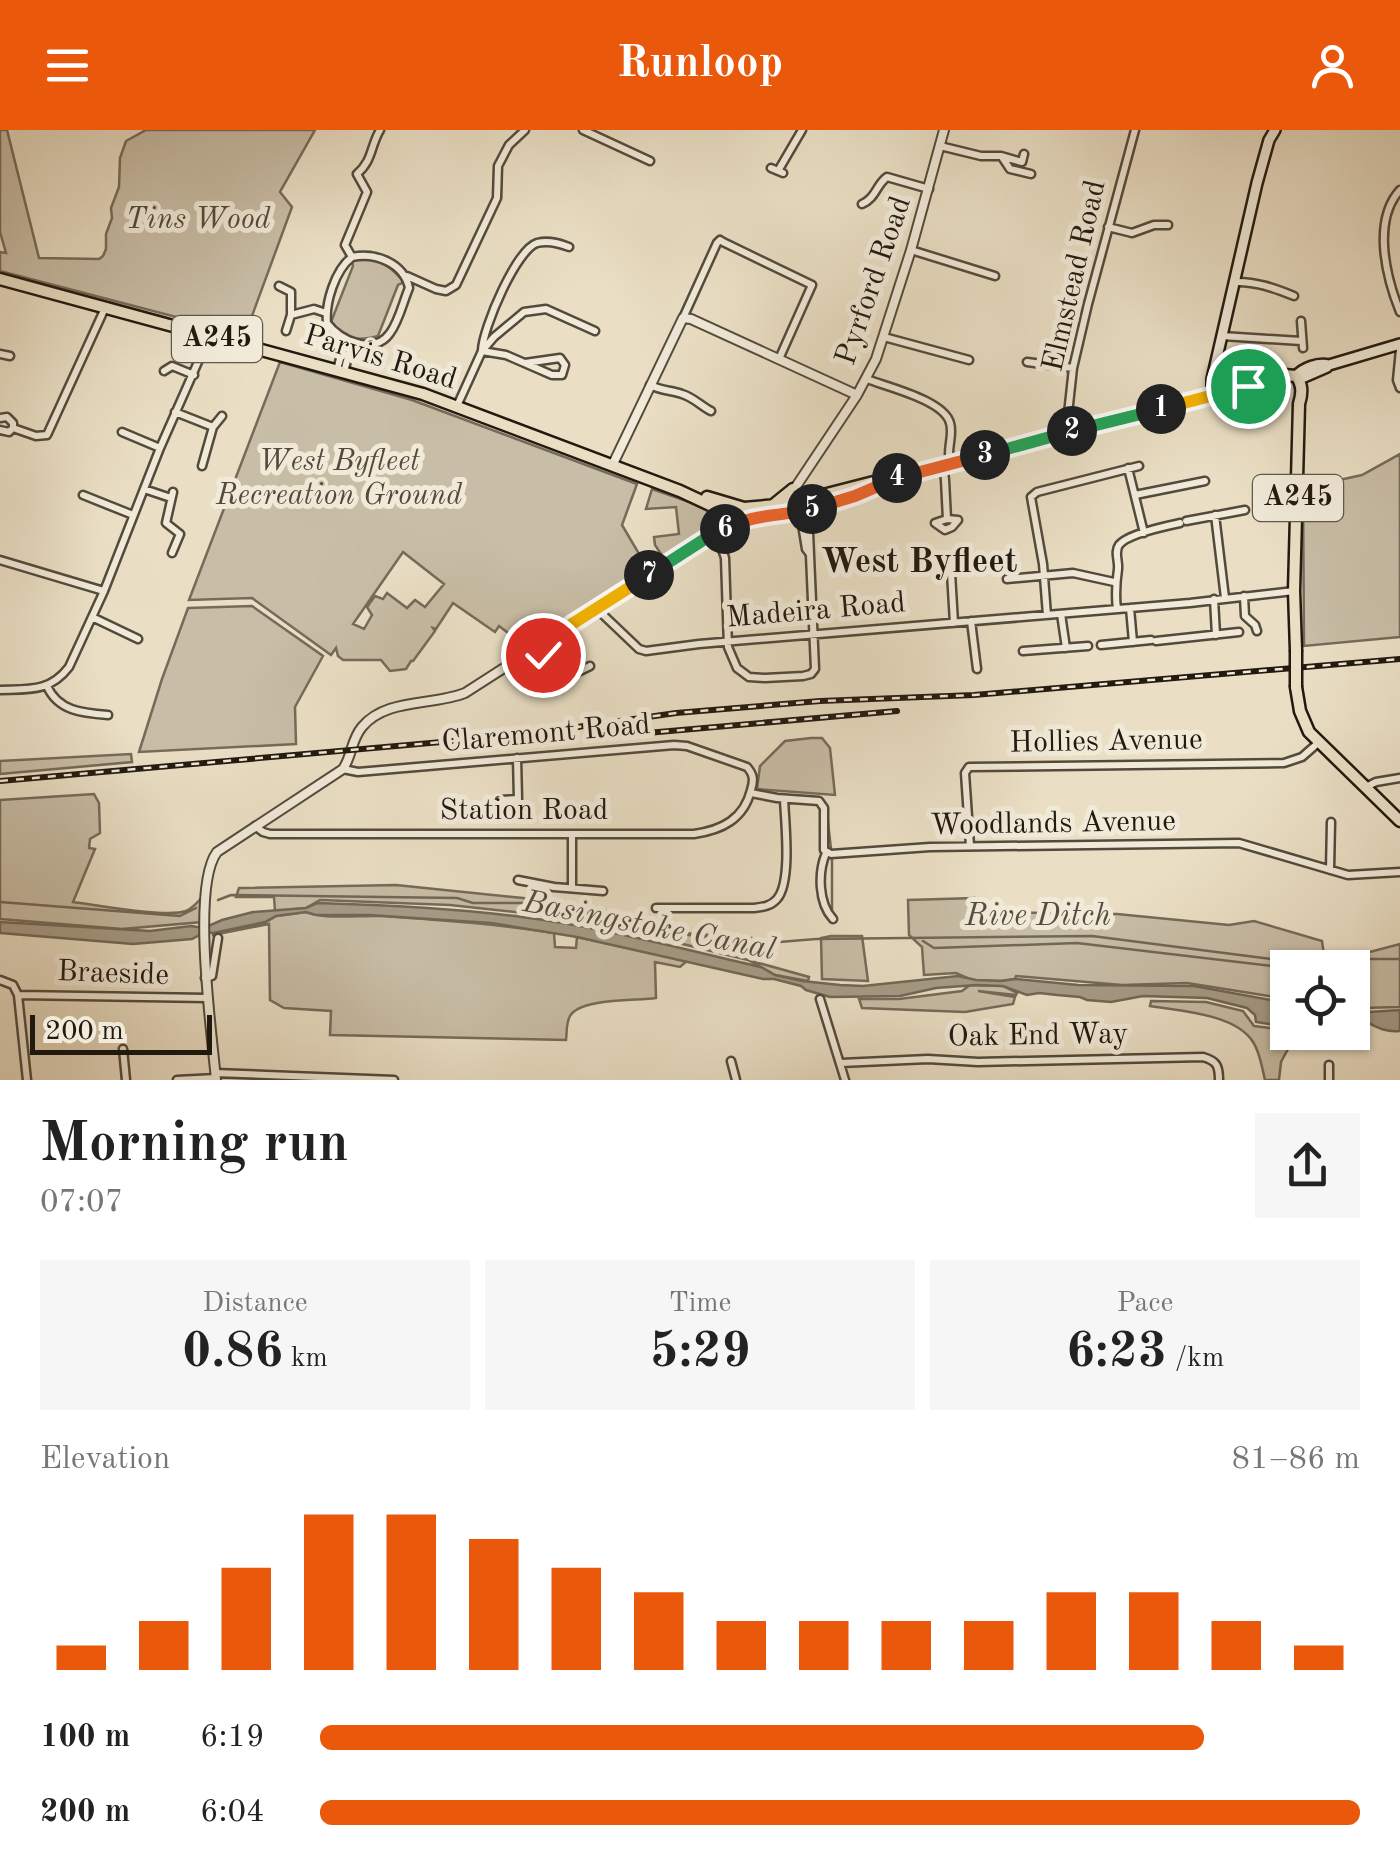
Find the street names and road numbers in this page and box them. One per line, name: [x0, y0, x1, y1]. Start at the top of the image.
street label: Elmstead Road: [1038, 177, 1112, 375]
street label: Pyrford Road: [831, 193, 917, 369]
road number: A245: [172, 316, 262, 362]
street label: Parvis Road: [300, 320, 460, 396]
road number: A245: [1253, 475, 1343, 521]
street label: Madeira Road: [725, 588, 907, 634]
street label: Claremont Road: [440, 710, 652, 758]
street label: Hollies Avenue: [1009, 725, 1203, 759]
street label: Station Road: [440, 796, 608, 826]
street label: Woodlands Avenue: [930, 807, 1176, 841]
street label: Braeside: [56, 957, 170, 991]
street label: Oak End Way: [947, 1019, 1129, 1053]

